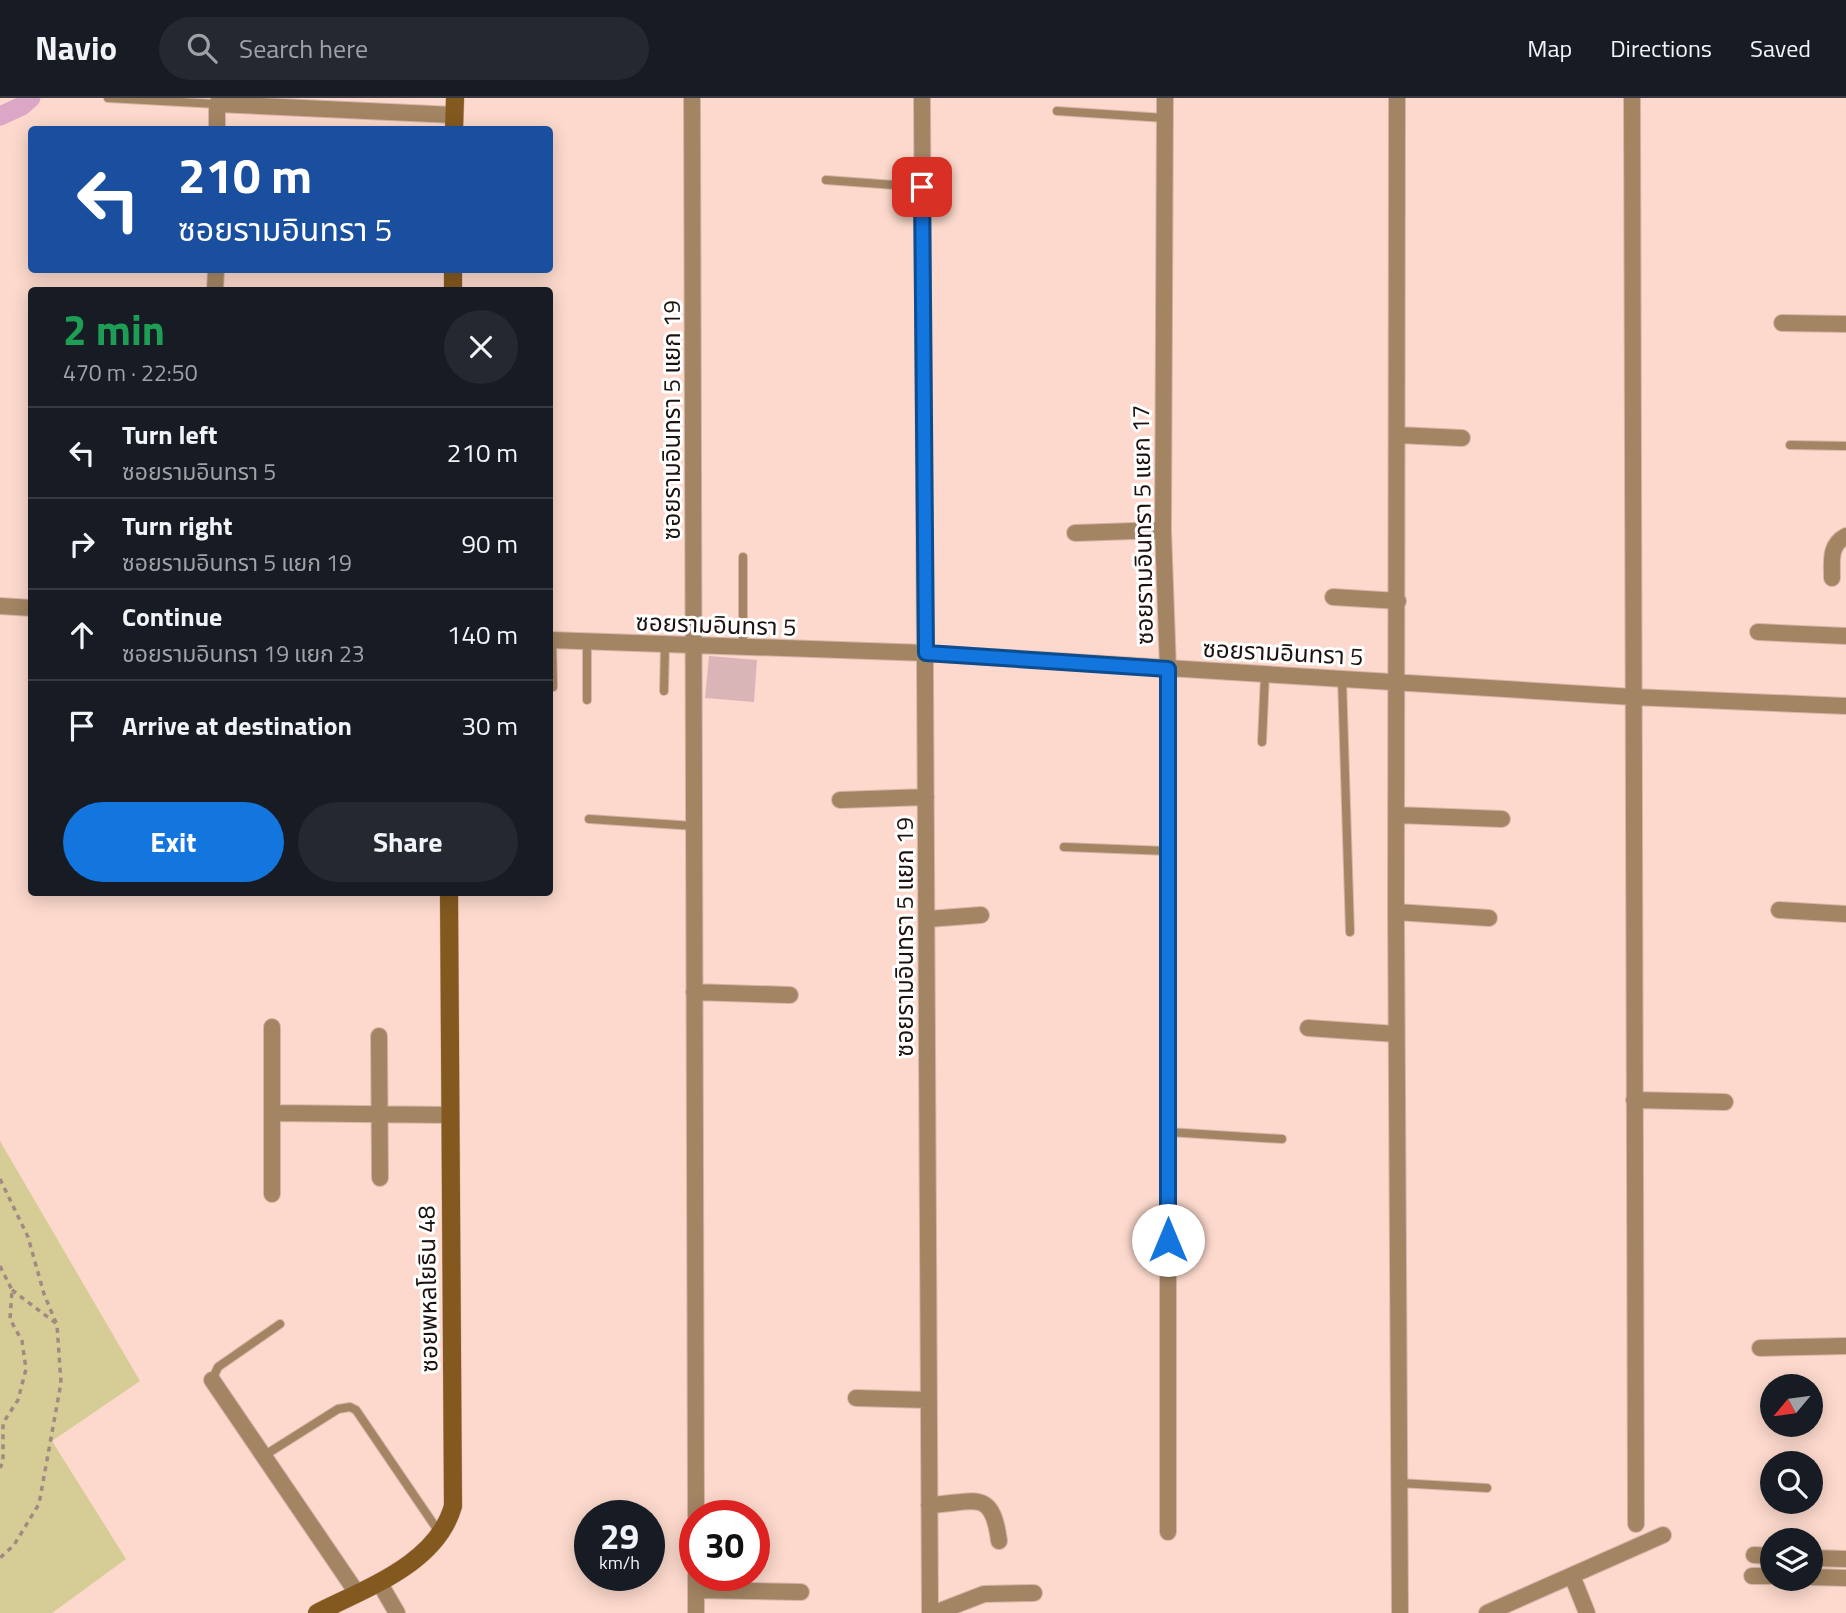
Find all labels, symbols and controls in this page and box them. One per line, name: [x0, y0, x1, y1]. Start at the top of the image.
search box: [159, 17, 649, 80]
text: Navio: [35, 23, 117, 73]
icon: search: [183, 29, 221, 67]
text: Search here: [239, 29, 368, 68]
text: Map: [1527, 30, 1572, 66]
text: Directions: [1610, 30, 1712, 66]
text: Saved: [1750, 30, 1811, 66]
text: 210 m: [178, 137, 312, 212]
icon: left: [63, 154, 154, 245]
pin: [892, 157, 952, 217]
icon: arrive: [903, 168, 941, 206]
text: ซอยรามอินทรา 5: [178, 205, 392, 253]
text: 2 min: [63, 297, 165, 361]
street label: ซอยรามอินทรา 5 แยก 19: [653, 300, 689, 540]
button: close: [444, 310, 518, 384]
text: 470 m · 22:50: [63, 355, 198, 390]
street label: ซอยรามอินทรา 5 แยก 17: [1122, 405, 1162, 645]
text: Turn left: [122, 415, 217, 454]
text: 210 m: [447, 433, 518, 472]
icon: left: [63, 434, 101, 472]
text: ซอยรามอินทรา 5: [122, 454, 276, 489]
text: Turn right: [122, 506, 233, 545]
text: 90 m: [461, 524, 518, 563]
icon: right: [63, 525, 101, 563]
text: ซอยรามอินทรา 5 แยก 19: [122, 545, 352, 580]
text: Continue: [122, 597, 222, 636]
street label: ซอยรามอินทรา 5: [635, 603, 797, 645]
text: 140 m: [447, 615, 518, 654]
icon: ahead: [63, 616, 101, 654]
street label: ซอยรามอินทรา 5: [1202, 630, 1364, 674]
text: ซอยรามอินทรา 19 แยก 23: [122, 636, 365, 671]
text: Arrive at destination: [122, 706, 352, 745]
text: 30 m: [461, 706, 518, 745]
icon: arrive: [63, 707, 101, 745]
button: Exit: [63, 802, 284, 882]
button: Share: [298, 802, 518, 882]
street label: ซอยรามอินทรา 5 แยก 19: [886, 817, 922, 1057]
position arrow: [1131, 1203, 1205, 1277]
street label: ซอยพหลโยธิน 48: [408, 1205, 446, 1373]
north arrow: [1760, 1374, 1824, 1437]
map controls: [1760, 1374, 1823, 1591]
button: search: [1760, 1451, 1823, 1514]
speed limit sign: 30: [679, 1500, 770, 1591]
text: 29: [600, 1509, 639, 1563]
button: layers: [1760, 1528, 1823, 1591]
text: km/h: [599, 1549, 640, 1576]

